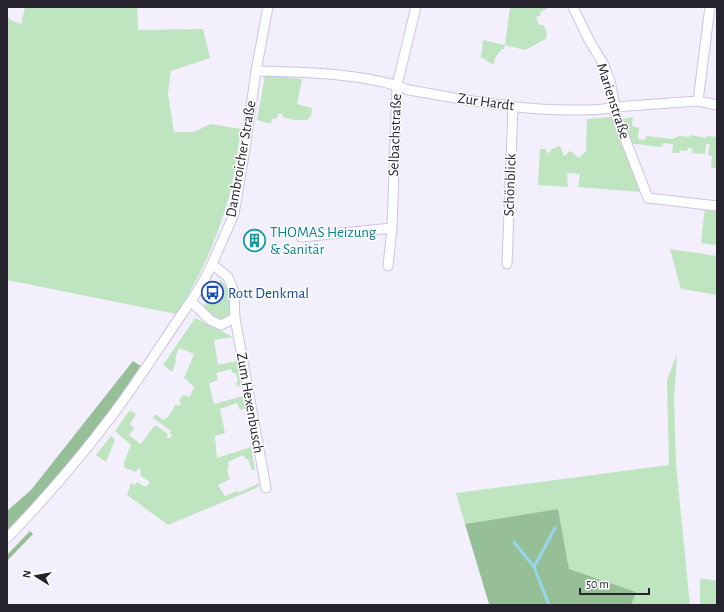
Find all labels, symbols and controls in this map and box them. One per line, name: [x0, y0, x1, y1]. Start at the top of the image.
street label: Marienstraße: [594, 61, 632, 141]
street label: Zur Hardt: [457, 91, 515, 113]
street label: Selbachstraße: [386, 93, 404, 177]
street label: Dambroicher Straße: [223, 99, 259, 219]
street label: Schönblick: [501, 153, 519, 217]
place label: THOMAS Heizung & Sanitär: [270, 225, 377, 257]
building icon: THOMAS Heizung & Sanitär: [241, 228, 267, 254]
bus stop icon: Rott Denkmal: [200, 280, 226, 306]
place label: Rott Denkmal: [228, 286, 309, 301]
street label: Zum Hexenbusch: [234, 351, 266, 455]
north arrow: [16, 556, 56, 596]
text: N: [21, 569, 33, 579]
scale bar: [580, 570, 649, 596]
text: 50 m: [586, 578, 609, 590]

